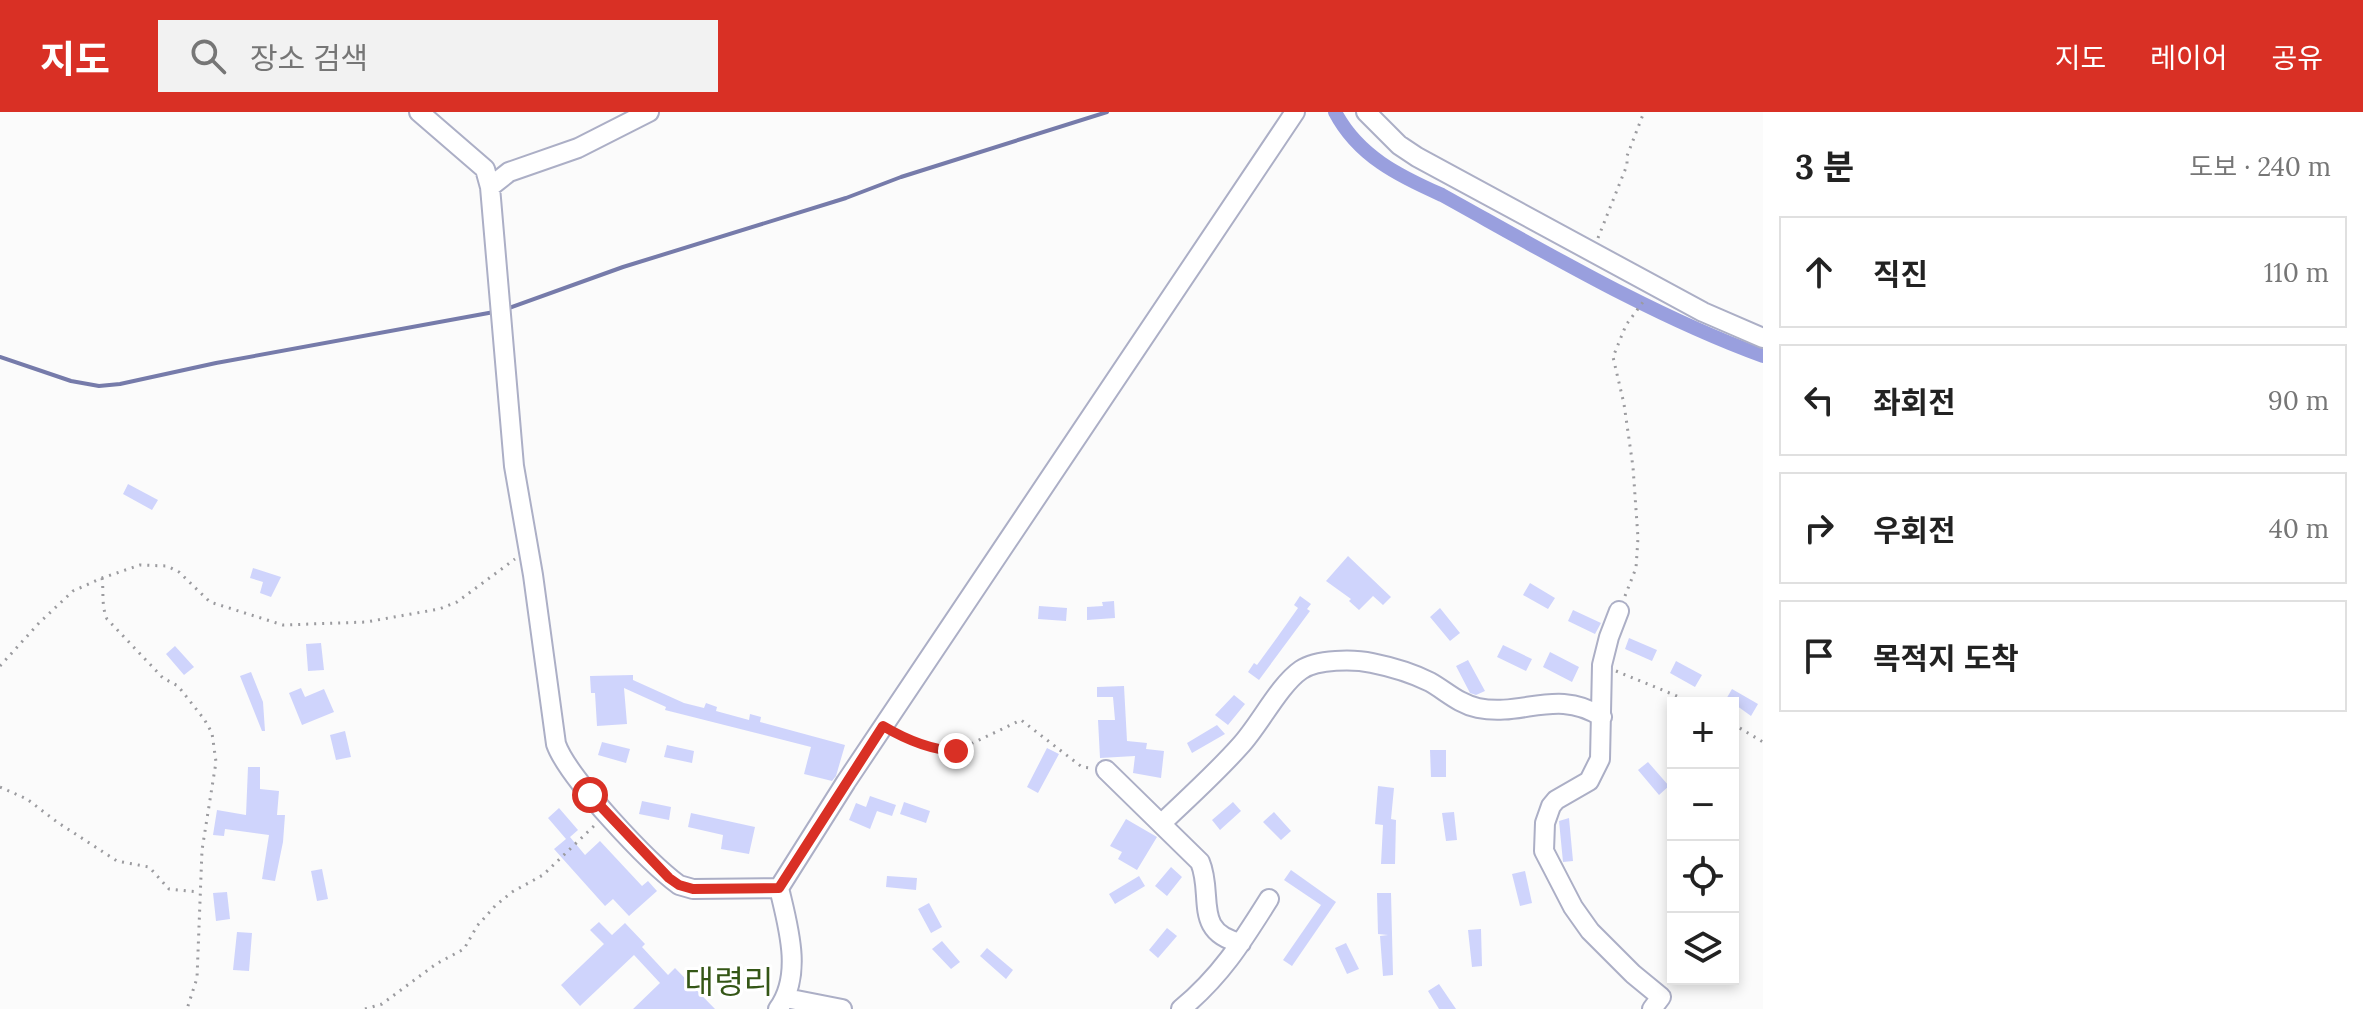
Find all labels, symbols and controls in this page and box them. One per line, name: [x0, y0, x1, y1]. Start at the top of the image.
search box: [158, 20, 718, 92]
icon: search: [186, 34, 230, 78]
text: 지도: [40, 35, 110, 83]
text: 장소 검색: [250, 39, 368, 77]
text: 지도: [2055, 40, 2106, 76]
text: 레이어: [2150, 40, 2227, 76]
text: 공유: [2271, 40, 2323, 76]
text: 3 분: [1795, 145, 1854, 188]
text: 도보 · 240 m: [2189, 150, 2331, 183]
icon: ahead: [1797, 250, 1841, 294]
text: 직진: [1873, 255, 1928, 293]
text: 110 m: [2264, 256, 2329, 289]
icon: left: [1797, 378, 1841, 422]
text: 좌회전: [1873, 383, 1956, 421]
text: 90 m: [2268, 384, 2329, 417]
icon: right: [1797, 506, 1841, 550]
text: 우회전: [1873, 511, 1956, 549]
text: 40 m: [2269, 512, 2329, 545]
icon: arrive: [1797, 634, 1841, 678]
text: 목적지 도착: [1873, 639, 2019, 677]
map controls: [1667, 697, 1739, 985]
button: +: [1667, 697, 1739, 769]
route end: [938, 733, 974, 769]
button: −: [1667, 769, 1739, 841]
route start: [572, 777, 608, 813]
button: locate: [1667, 841, 1739, 913]
button: layers: [1667, 913, 1739, 985]
district label: 대령리: [685, 961, 773, 1002]

